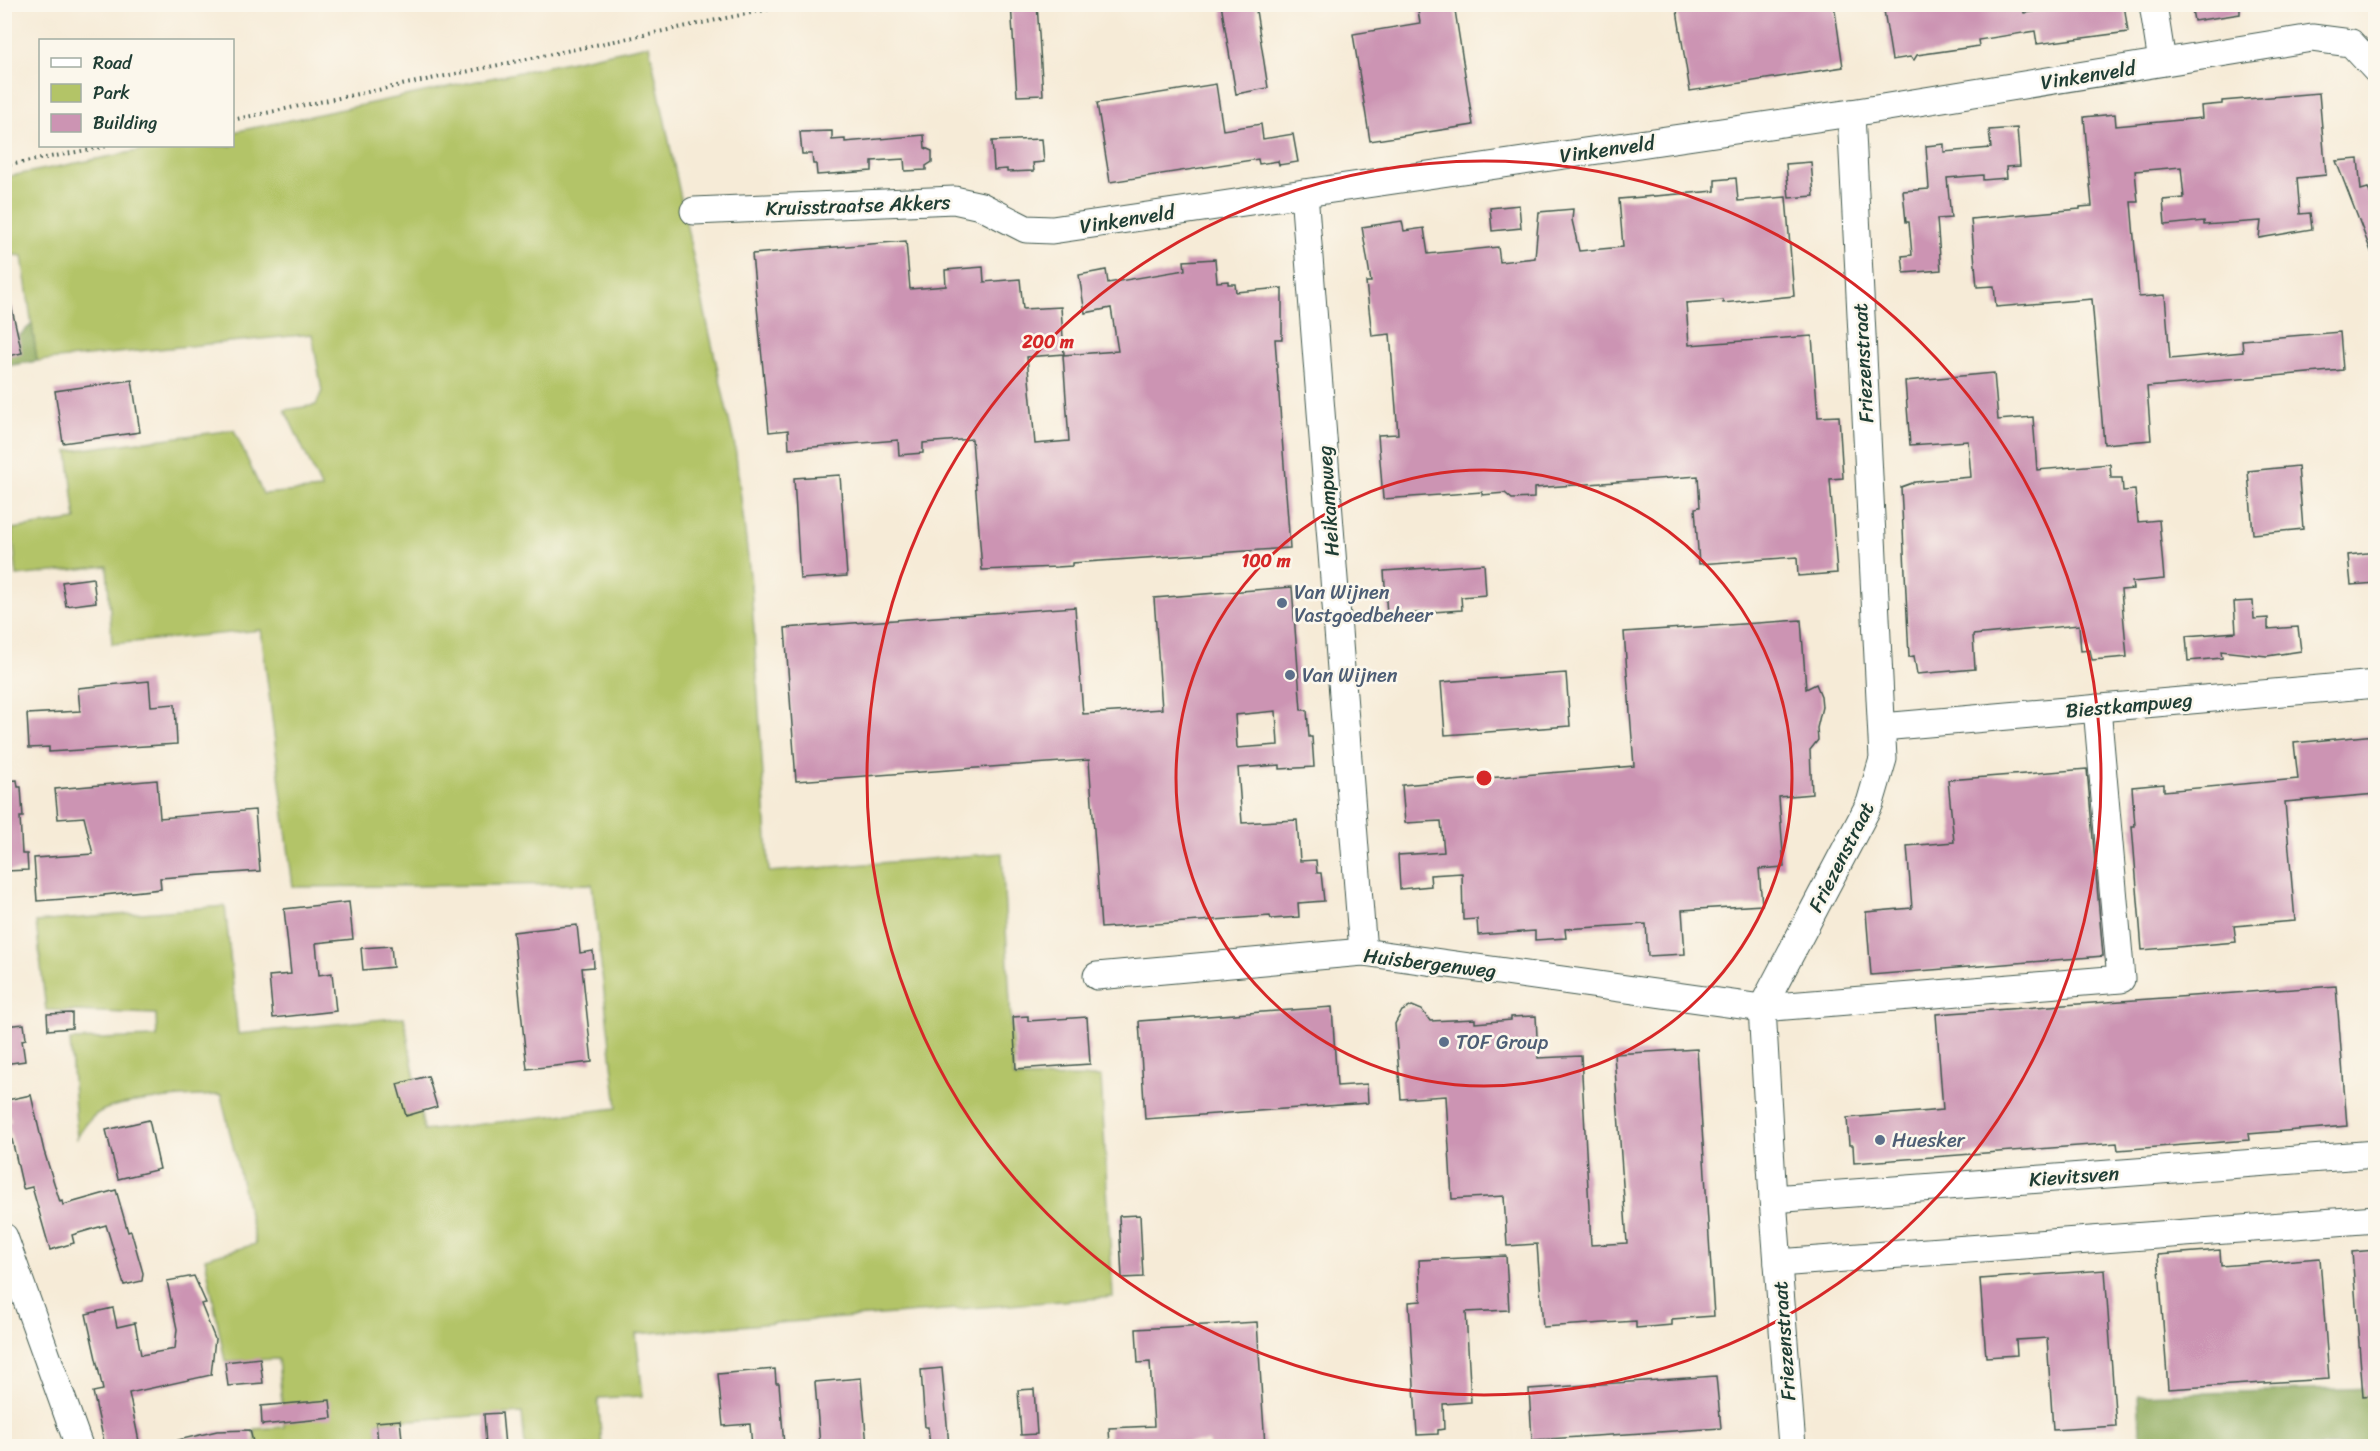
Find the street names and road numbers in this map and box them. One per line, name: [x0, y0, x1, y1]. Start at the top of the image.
street label: Vinkenveld: [2038, 51, 2139, 100]
street label: Vinkenveld: [1558, 125, 1658, 173]
street label: Kruisstraatse Akkers: [765, 185, 952, 226]
street label: Vinkenveld: [1077, 195, 1178, 244]
street label: Friezenstraat: [1843, 302, 1884, 424]
street label: Heikampweg: [1307, 445, 1350, 557]
street label: Biestkampweg: [2064, 683, 2194, 728]
street label: Friezenstraat: [1799, 796, 1884, 919]
street label: Huisbergenweg: [1362, 938, 1498, 989]
street label: Kievitsven: [2028, 1156, 2120, 1197]
street label: Friezenstraat: [1763, 1280, 1806, 1402]

